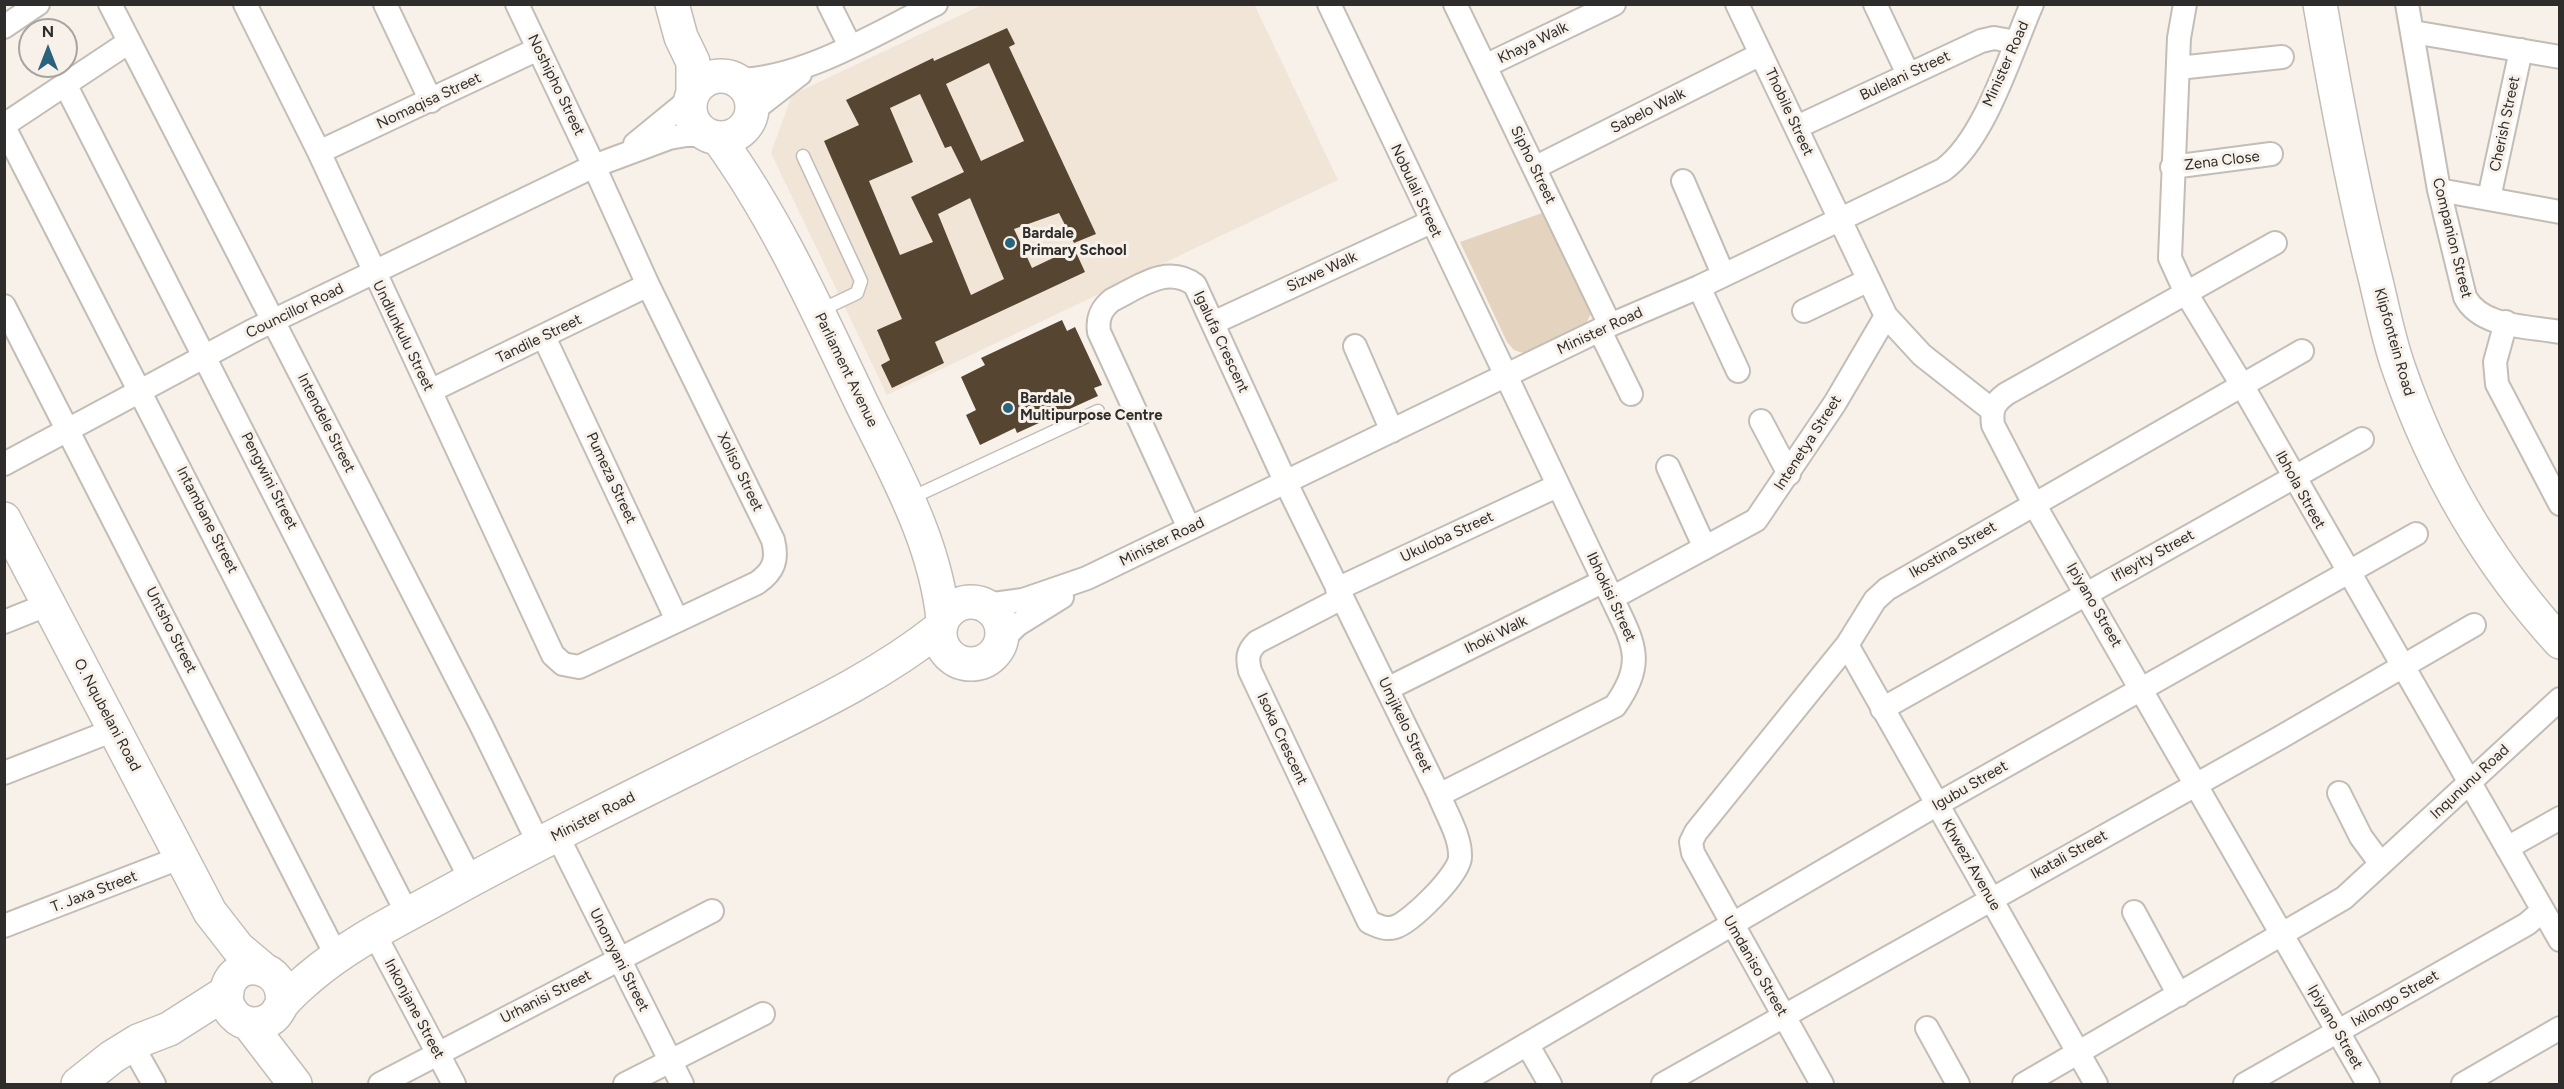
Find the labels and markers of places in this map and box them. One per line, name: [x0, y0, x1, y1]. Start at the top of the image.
place label: Bardale Primary School: [1022, 225, 1127, 260]
marker: Bardale Primary School: [1003, 236, 1017, 250]
place label: Bardale Multipurpose Centre: [1020, 390, 1163, 425]
marker: Bardale Multipurpose Centre: [1001, 401, 1015, 415]

